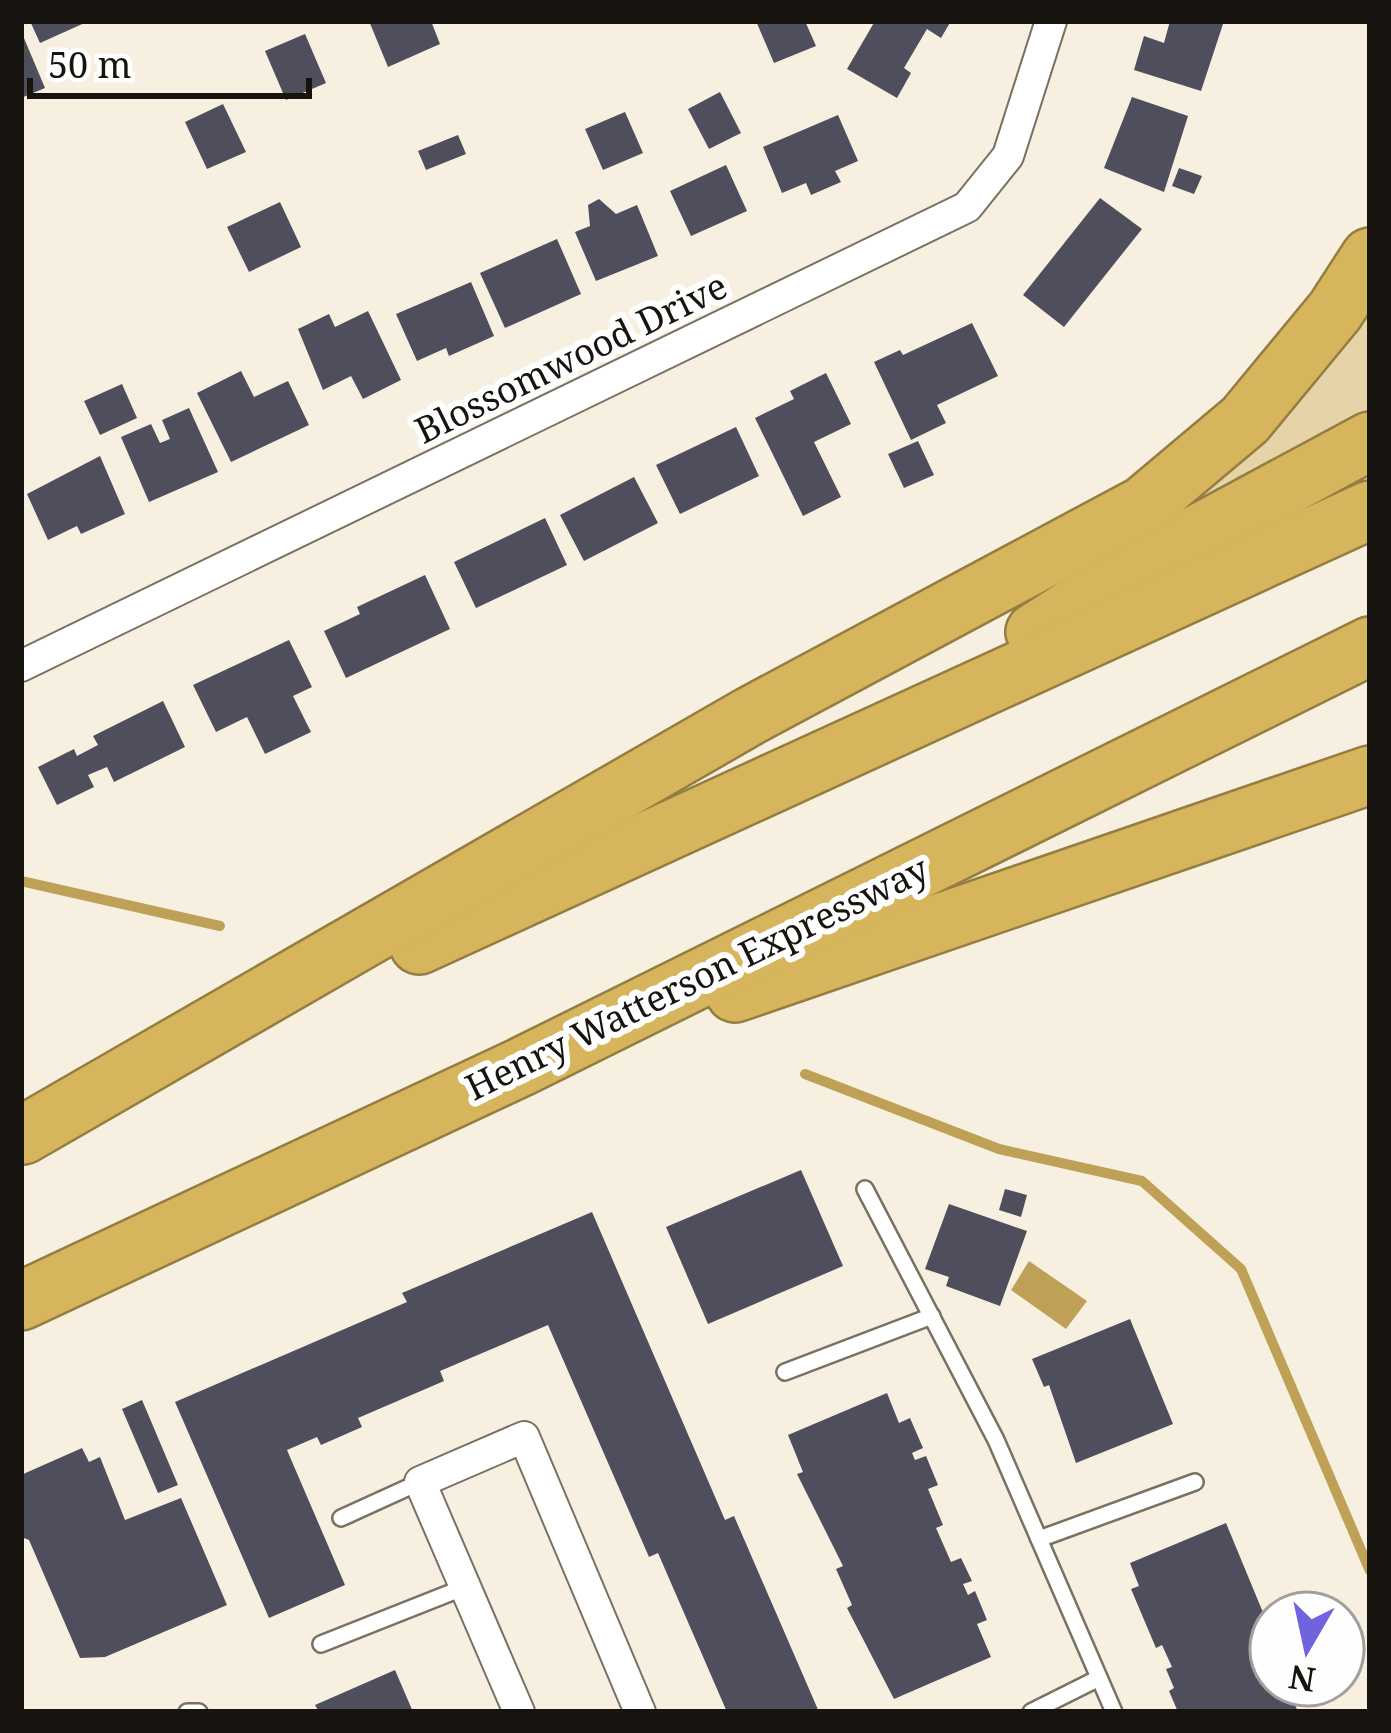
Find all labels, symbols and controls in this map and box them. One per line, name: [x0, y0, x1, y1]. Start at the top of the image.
scale bar: [30, 24, 309, 98]
text: 50 m: [48, 40, 132, 89]
street label: Blossomwood Drive: [407, 261, 735, 454]
street label: Henry Watterson Expressway: [457, 844, 937, 1111]
north arrow: [1247, 1589, 1367, 1709]
text: N: [1286, 1655, 1319, 1703]

